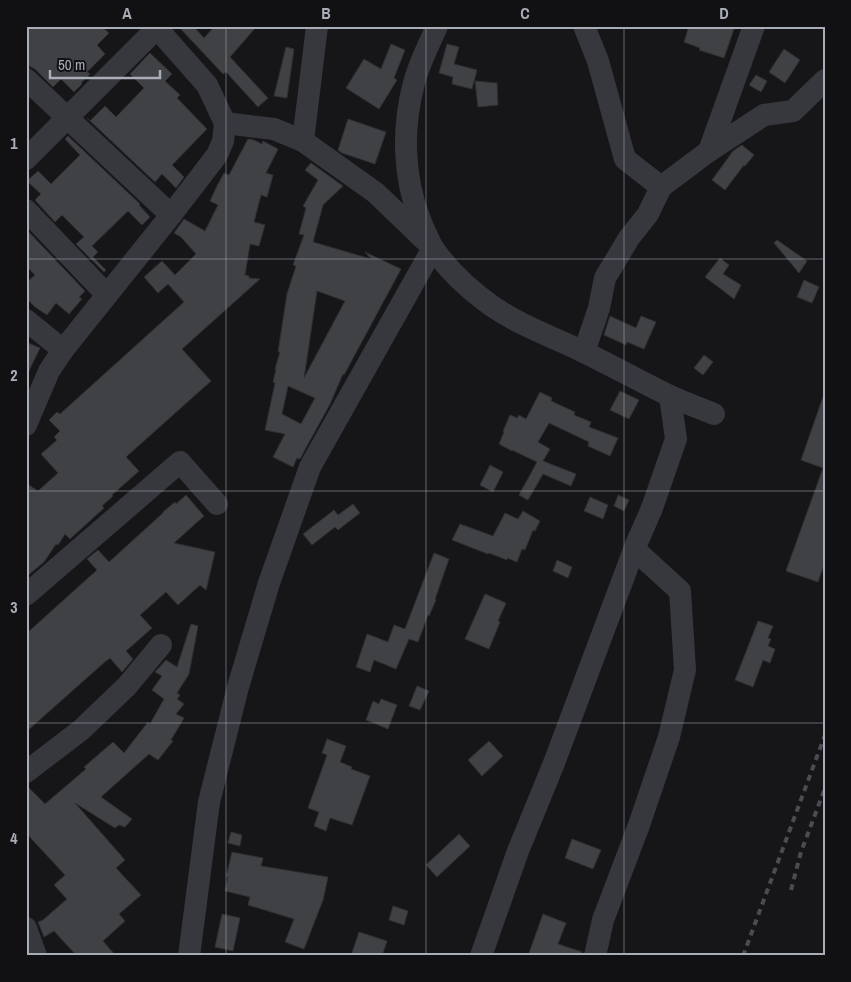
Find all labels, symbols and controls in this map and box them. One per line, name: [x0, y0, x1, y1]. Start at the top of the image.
text: A: [122, 2, 132, 24]
text: B: [321, 2, 331, 24]
text: C: [520, 2, 530, 24]
text: D: [719, 2, 729, 24]
scale bar: [50, 48, 160, 80]
text: 50 m: [58, 54, 85, 75]
text: 1: [10, 132, 18, 154]
text: 2: [10, 364, 18, 386]
text: 3: [10, 596, 18, 618]
text: 4: [10, 827, 18, 849]

